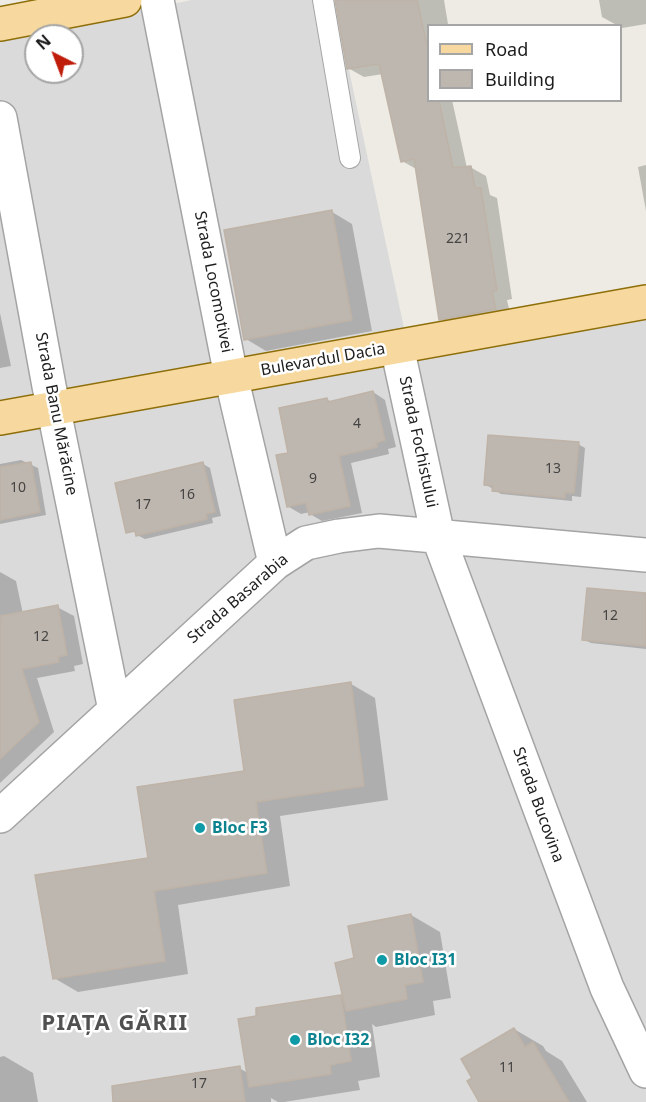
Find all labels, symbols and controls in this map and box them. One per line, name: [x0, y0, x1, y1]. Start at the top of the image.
north arrow: [24, 24, 84, 84]
legend: [427, 24, 622, 102]
text: N: [31, 30, 55, 55]
text: Road: [485, 37, 528, 61]
text: Building: [485, 67, 555, 91]
street label: Strada Locomotivei: [190, 209, 236, 355]
house number: 221: [446, 231, 470, 247]
street label: Strada Banu Mărăcine: [31, 331, 81, 497]
street label: Bulevardul Dacia: [259, 340, 387, 380]
street label: Strada Fochistului: [395, 374, 441, 510]
house number: 4: [353, 416, 361, 432]
house number: 13: [545, 461, 561, 477]
house number: 9: [309, 471, 317, 487]
house number: 10: [10, 480, 26, 496]
house number: 16: [179, 487, 195, 503]
house number: 17: [135, 497, 151, 513]
street label: Strada Basarabia: [184, 550, 292, 648]
house number: 12: [602, 608, 618, 624]
house number: 12: [33, 629, 49, 645]
street label: Strada Bucovina: [508, 745, 568, 865]
place label: Bloc F3: [212, 818, 268, 838]
marker: Bloc F3: [193, 821, 207, 835]
place label: Bloc I31: [394, 950, 456, 970]
marker: Bloc I31: [375, 953, 389, 967]
district label: PIAȚA GĂRII: [41, 1011, 189, 1037]
place label: Bloc I32: [307, 1030, 369, 1050]
marker: Bloc I32: [288, 1033, 302, 1047]
house number: 11: [499, 1060, 515, 1076]
house number: 17: [191, 1076, 207, 1092]

